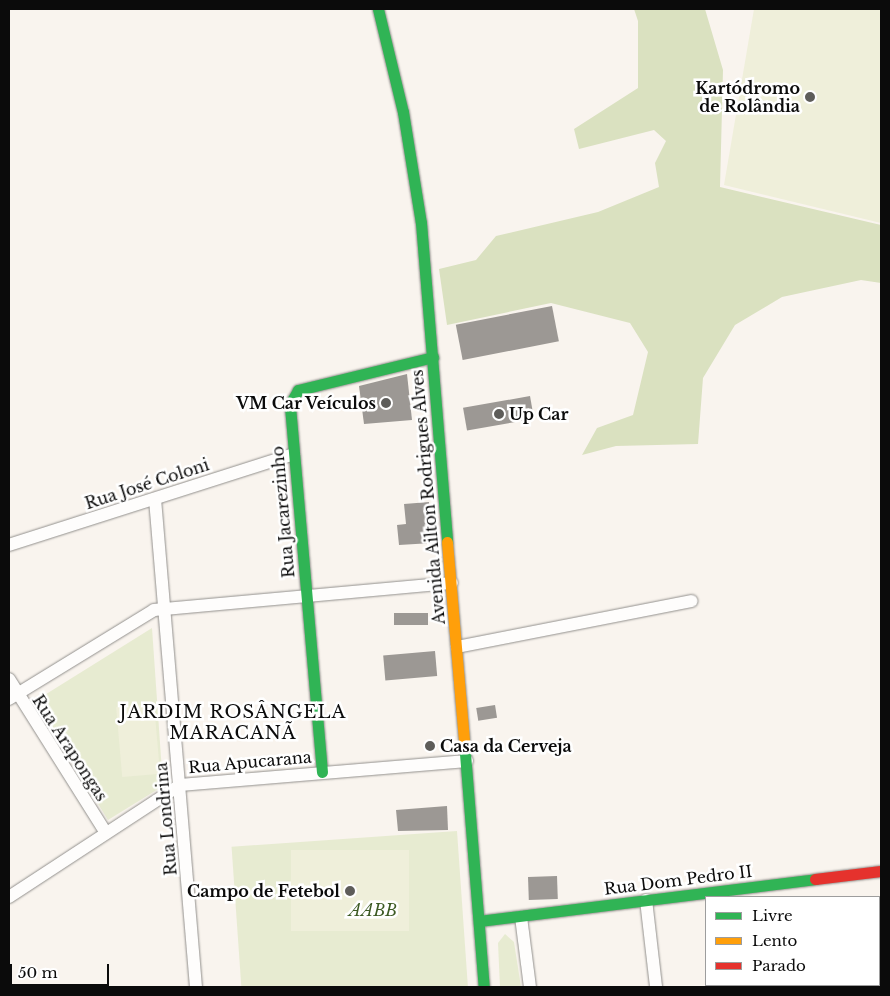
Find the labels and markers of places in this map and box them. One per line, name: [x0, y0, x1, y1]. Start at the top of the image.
place label: Kartódromo de Rolândia: [695, 78, 800, 116]
marker: Kartódromo de Rolândia: [804, 91, 816, 103]
place label: VM Car Veículos: [235, 393, 376, 413]
marker: VM Car Veículos: [380, 397, 392, 409]
place label: Up Car: [509, 404, 568, 424]
marker: Up Car: [493, 408, 505, 420]
place label: Casa da Cerveja: [440, 736, 572, 756]
marker: Casa da Cerveja: [424, 740, 436, 752]
place label: Campo de Fetebol: [187, 881, 340, 901]
marker: Campo de Fetebol: [344, 885, 356, 897]

